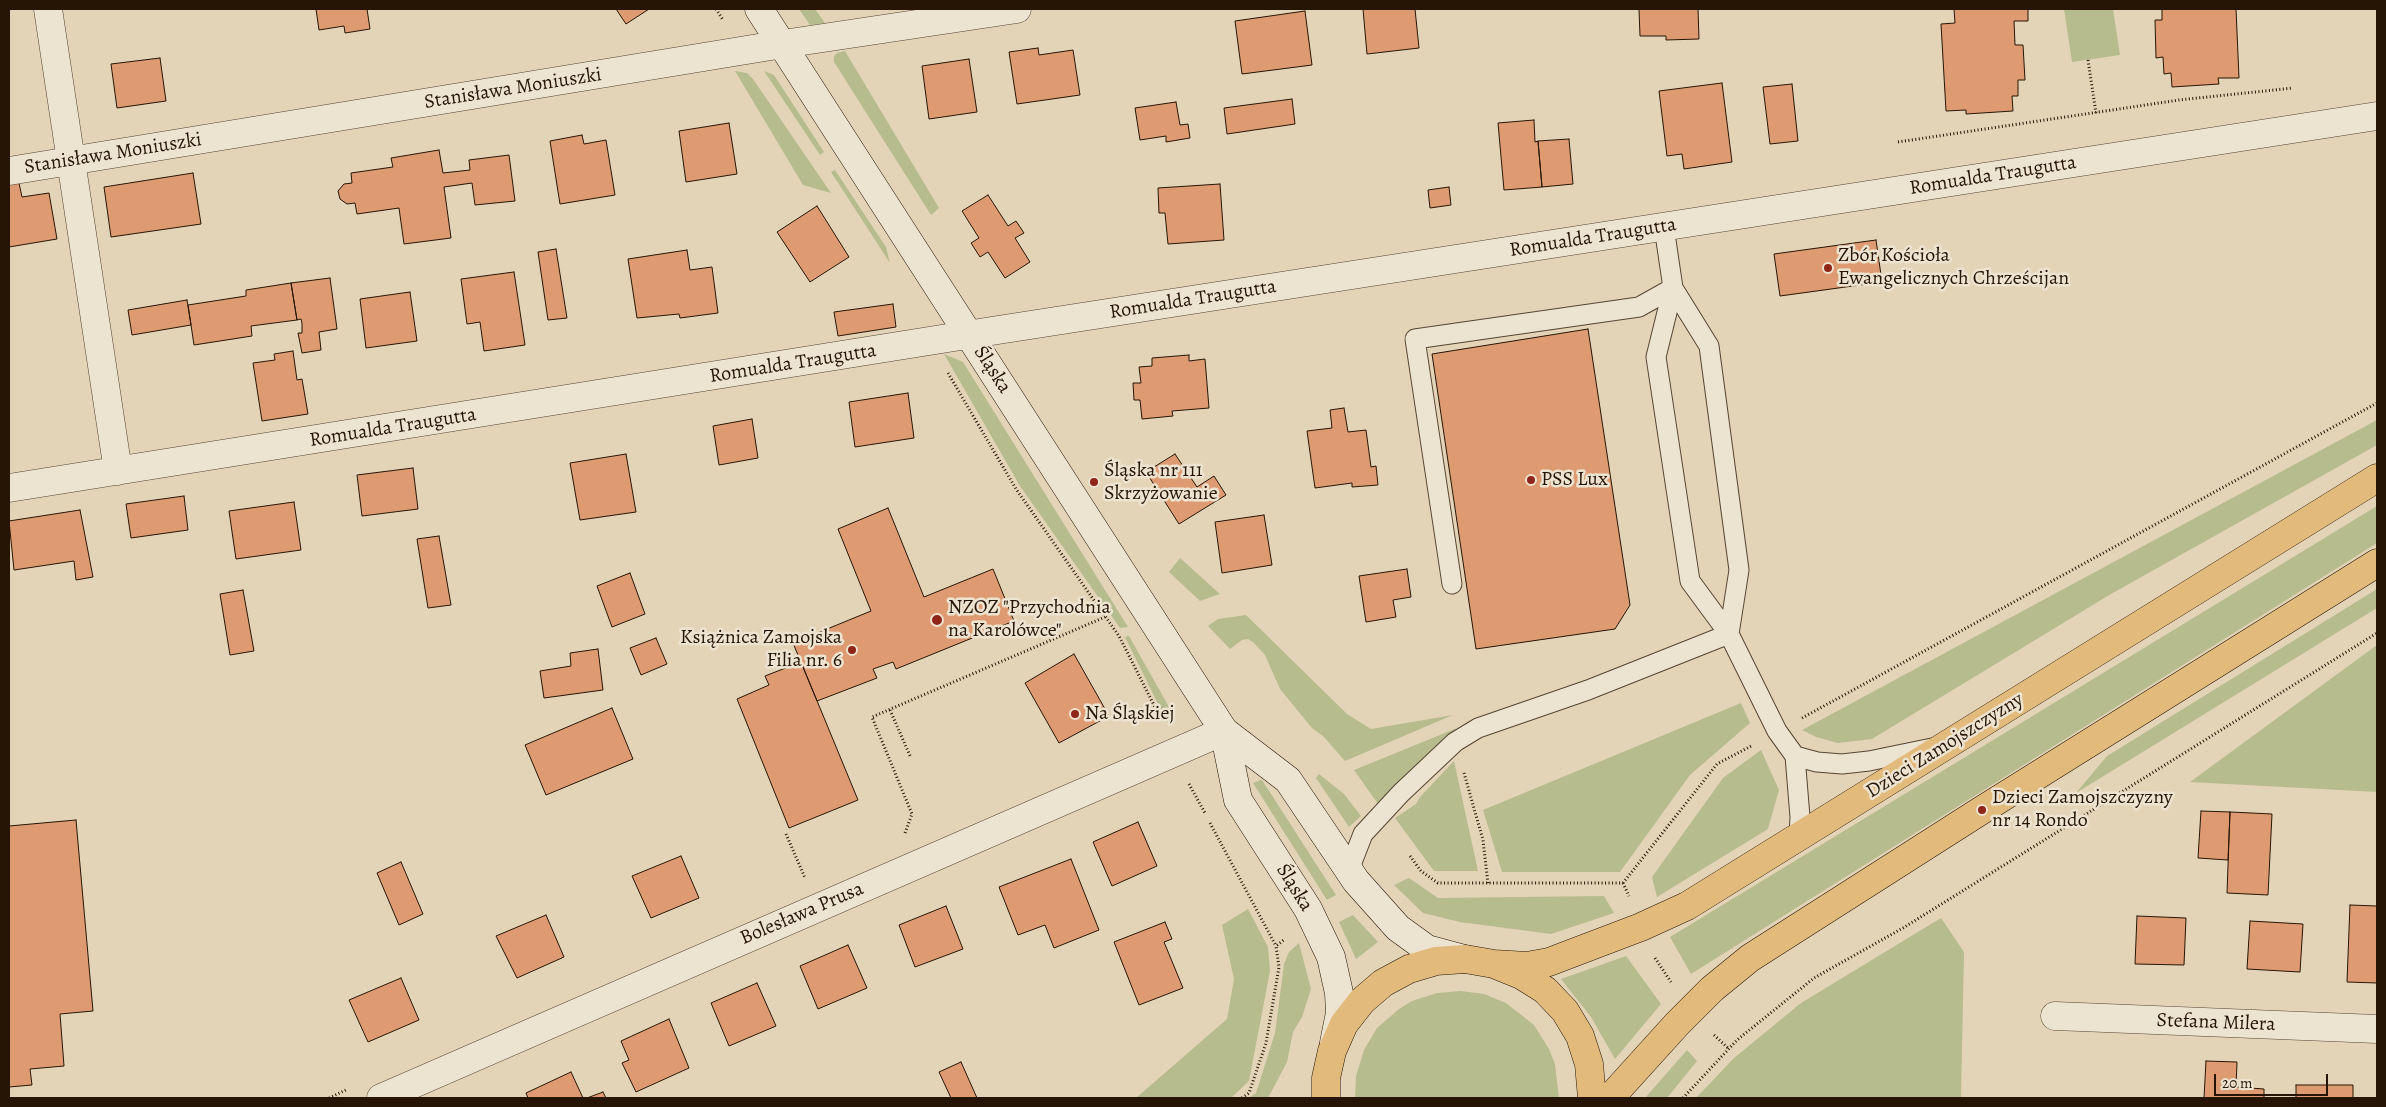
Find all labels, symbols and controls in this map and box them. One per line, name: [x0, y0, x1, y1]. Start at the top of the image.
street label: Stanisława Moniuszki: [423, 63, 603, 115]
street label: Stanisława Moniuszki: [23, 128, 203, 180]
street label: Romualda Traugutta: [1908, 151, 2078, 201]
street label: Romualda Traugutta: [1508, 213, 1678, 263]
place label: Zbór Kościoła Ewangelicznych Chrześcijan: [1838, 244, 2069, 291]
marker: Zbór Kościoła Ewangelicznych Chrześcijan: [1822, 262, 1834, 274]
street label: Romualda Traugutta: [1108, 275, 1278, 325]
street label: Romualda Traugutta: [708, 339, 878, 389]
street label: Śląska: [968, 342, 1016, 398]
street label: Romualda Traugutta: [308, 403, 478, 453]
place label: Śląska nr 111 Skrzyżowanie: [1104, 459, 1218, 506]
place label: PSS Lux: [1541, 468, 1608, 492]
marker: PSS Lux: [1525, 474, 1537, 486]
marker: Śląska nr 111 Skrzyżowanie: [1088, 476, 1100, 488]
place label: NZOZ "Przychodnia na Karolówce": [948, 596, 1111, 643]
marker: NZOZ "Przychodnia na Karolówce": [930, 613, 944, 627]
place label: Książnica Zamojska Filia nr. 6: [680, 626, 842, 673]
marker: Książnica Zamojska Filia nr. 6: [846, 644, 858, 656]
street label: Dzieci Zamojszczyzny: [1862, 688, 2028, 804]
place label: Na Śląskiej: [1085, 702, 1174, 726]
marker: Na Śląskiej: [1069, 708, 1081, 720]
place label: Dzieci Zamojszczyzny nr 14 Rondo: [1992, 786, 2173, 833]
marker: Dzieci Zamojszczyzny nr 14 Rondo: [1976, 804, 1988, 816]
street label: Śląska: [1270, 860, 1318, 916]
street label: Bolesława Prusa: [737, 877, 867, 951]
street label: Stefana Milera: [2156, 1009, 2276, 1037]
scale bar: [2216, 1064, 2330, 1096]
text: 20 m: [2222, 1073, 2253, 1093]

